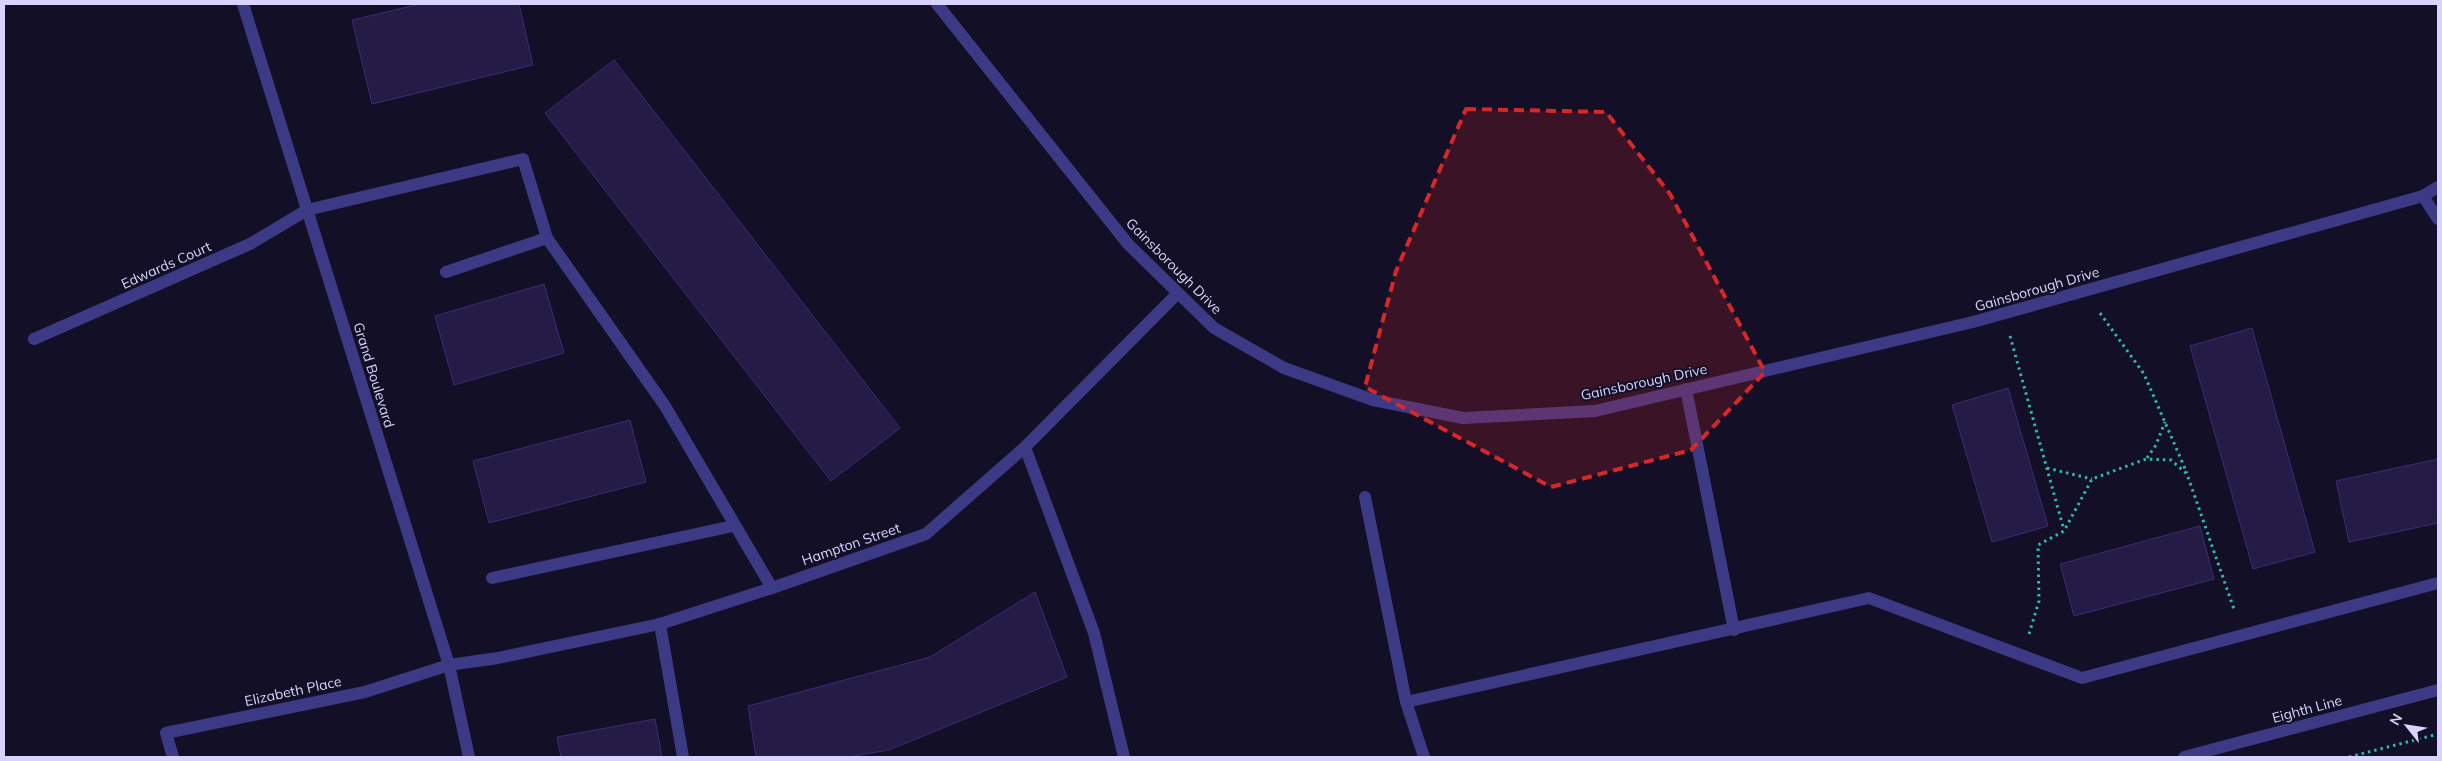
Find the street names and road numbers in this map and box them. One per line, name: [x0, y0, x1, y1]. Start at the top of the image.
street label: Gainsborough Drive: [1122, 214, 1226, 318]
street label: Edwards Court: [118, 237, 214, 293]
street label: Gainsborough Drive: [1973, 263, 2101, 315]
street label: Grand Boulevard: [349, 320, 399, 430]
street label: Gainsborough Drive: [1579, 360, 1709, 404]
street label: Hampton Street: [799, 519, 903, 569]
street label: Elizabeth Place: [243, 672, 343, 710]
street label: Eighth Line: [2270, 691, 2344, 727]

